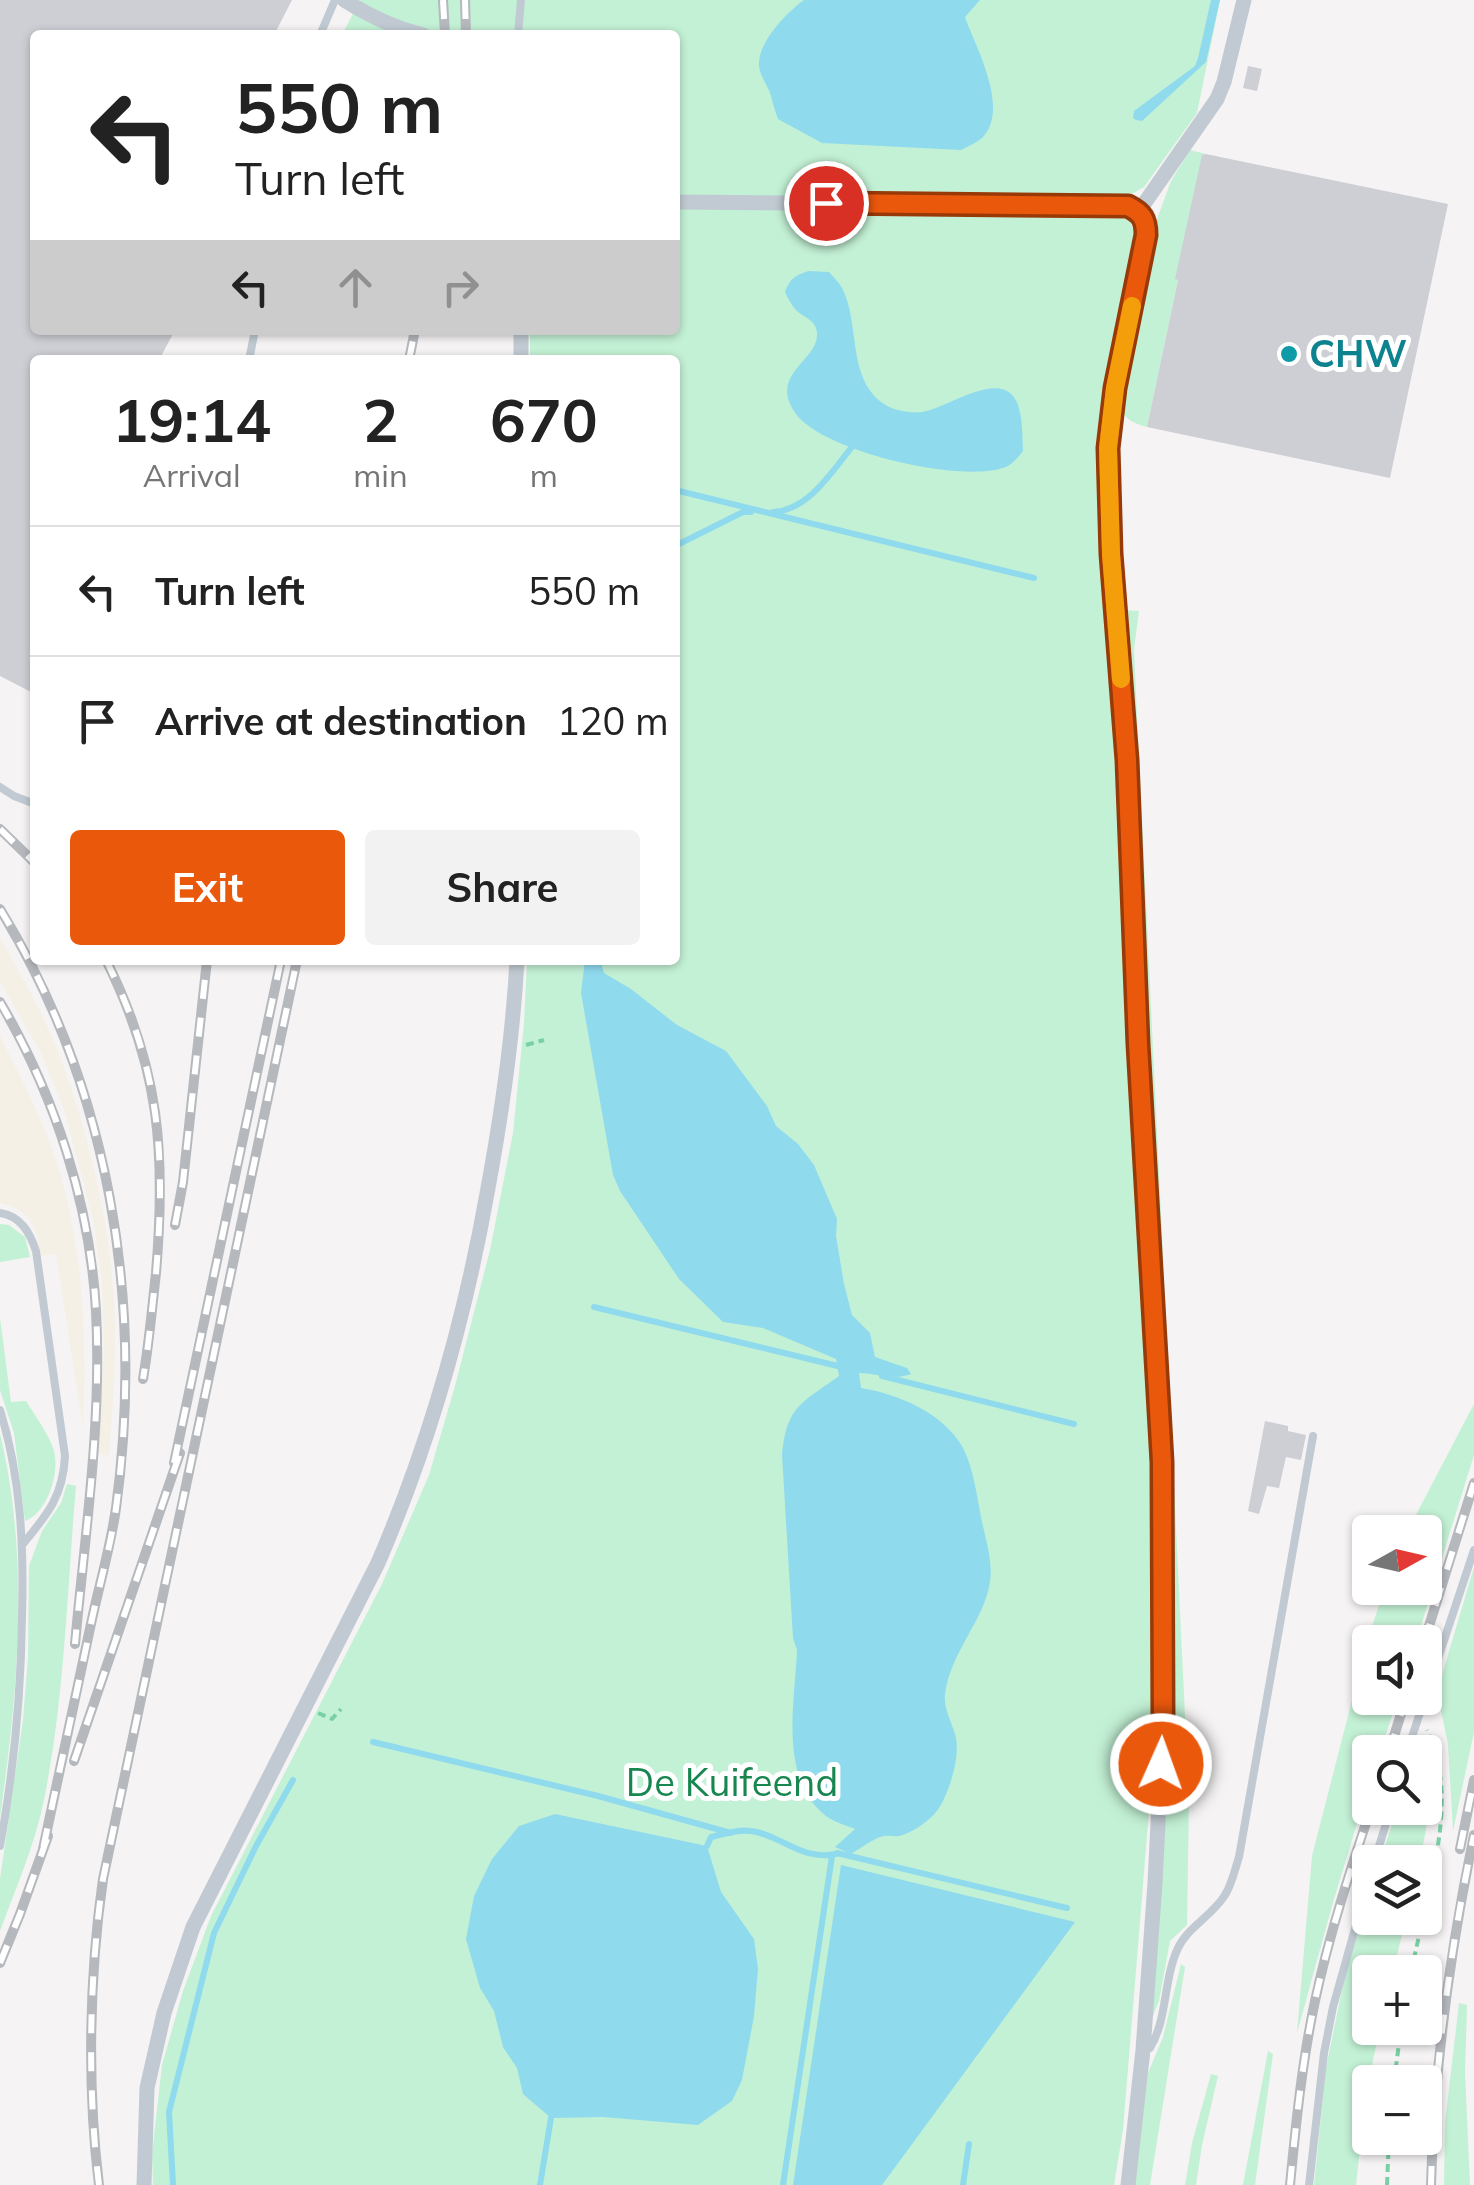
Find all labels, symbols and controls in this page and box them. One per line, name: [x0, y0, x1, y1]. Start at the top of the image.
text: 550 m: [235, 63, 443, 151]
icon: left: [70, 70, 200, 200]
text: Turn left: [235, 150, 404, 206]
pin: [784, 161, 869, 246]
icon: arrive: [799, 176, 854, 231]
icon: left: [223, 260, 278, 315]
icon: ahead: [328, 260, 383, 315]
icon: right: [433, 260, 488, 315]
place label: CHW: [1309, 329, 1407, 377]
marker: CHW: [1278, 343, 1300, 365]
text: 19:14: [112, 382, 271, 457]
text: 2: [362, 382, 398, 457]
text: 670: [490, 382, 598, 457]
text: Arrival: [143, 455, 241, 495]
text: min: [353, 455, 408, 495]
text: m: [530, 455, 558, 495]
icon: left: [70, 564, 125, 619]
text: Turn left: [155, 567, 305, 615]
text: 550 m: [528, 567, 640, 615]
icon: arrive: [70, 694, 125, 749]
text: Arrive at destination: [155, 697, 527, 745]
text: 120 m: [557, 697, 669, 745]
button: Exit: [70, 830, 345, 945]
button: Share: [365, 830, 640, 945]
north arrow: [1352, 1515, 1442, 1605]
map controls: [1352, 1515, 1442, 2155]
button: sound: [1352, 1625, 1442, 1715]
position arrow: [1109, 1712, 1213, 1816]
button: search: [1352, 1735, 1442, 1825]
park label: De Kuifeend: [626, 1758, 838, 1806]
button: layers: [1352, 1845, 1442, 1935]
button: +: [1352, 1955, 1442, 2045]
button: −: [1352, 2065, 1442, 2155]

